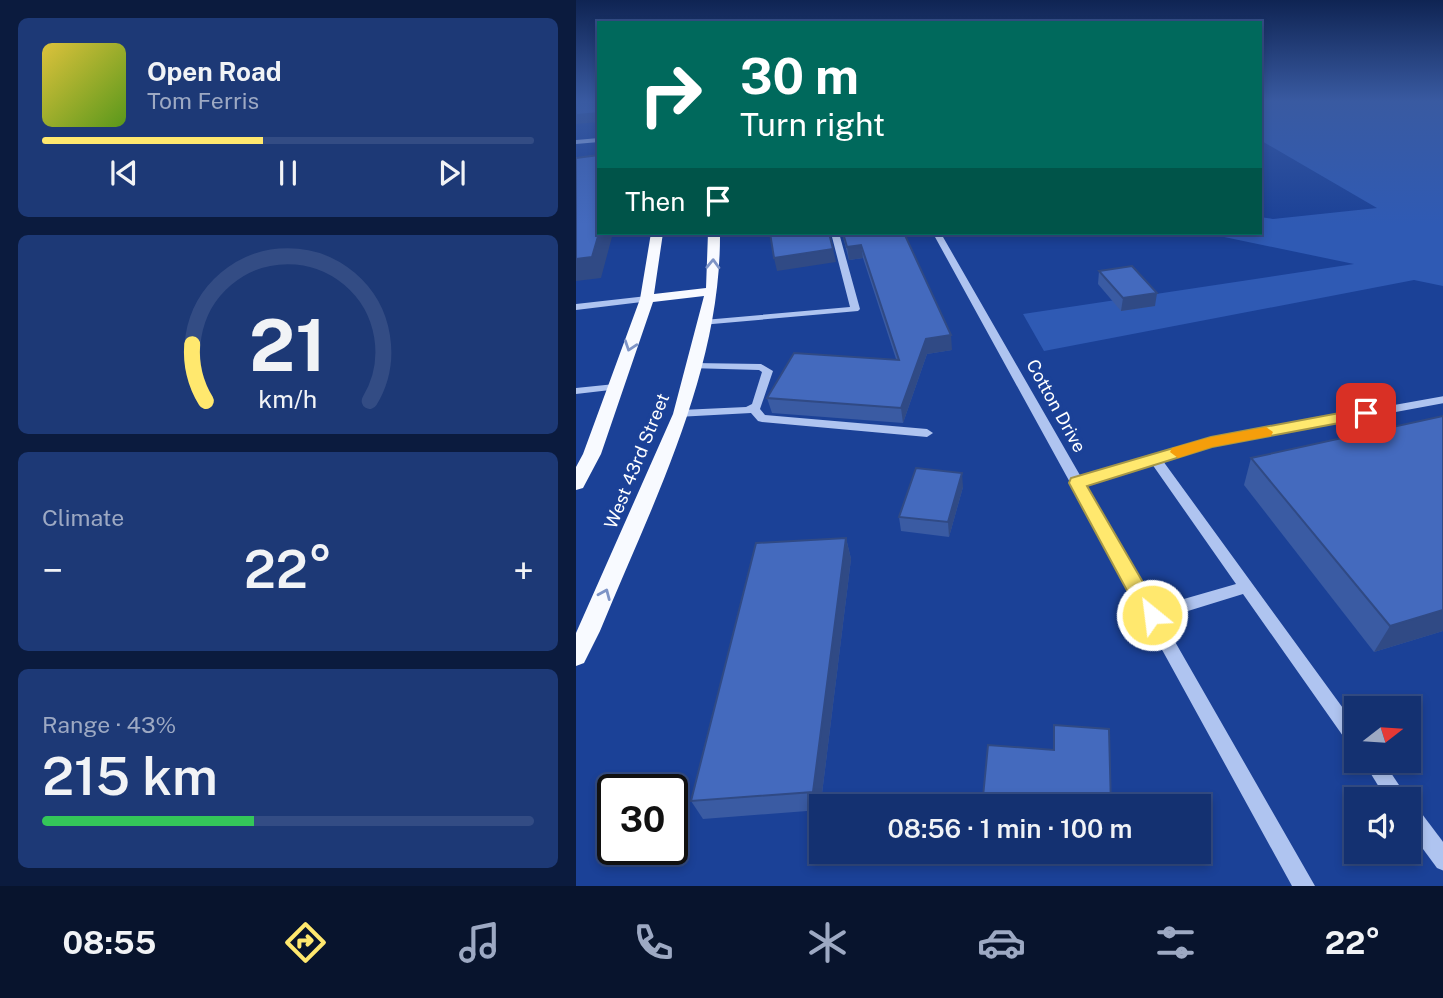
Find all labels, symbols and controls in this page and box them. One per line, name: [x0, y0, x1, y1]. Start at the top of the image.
text: 30 m: [740, 47, 859, 105]
icon: right: [625, 49, 716, 140]
text: Open Road: [147, 56, 282, 87]
text: Tom Ferris: [147, 87, 259, 114]
text: Turn right: [740, 106, 885, 143]
icon: previous: [105, 154, 143, 192]
icon: pause: [269, 154, 307, 192]
icon: next: [433, 154, 471, 192]
icon: arrive: [699, 182, 737, 220]
text: Then: [625, 186, 685, 217]
one-way arrow: [705, 258, 720, 269]
text: 21: [249, 302, 327, 387]
one-way arrow: [624, 340, 638, 352]
street label: Cotton Drive: [1022, 356, 1091, 456]
text: km/h: [259, 383, 317, 413]
pin: [1336, 383, 1396, 443]
street label: West 43rd Street: [600, 390, 673, 532]
icon: arrive: [1347, 394, 1385, 432]
text: Climate: [42, 504, 124, 531]
text: 22°: [244, 539, 332, 600]
text: −: [42, 548, 63, 593]
text: +: [513, 548, 534, 593]
position arrow: [1115, 578, 1189, 652]
one-way arrow: [597, 589, 611, 602]
north arrow: [1344, 696, 1421, 774]
map controls: [1344, 696, 1421, 864]
text: Range · 43%: [42, 711, 176, 738]
text: 215 km: [42, 746, 218, 807]
speed limit sign: 30: [597, 774, 688, 865]
button: sound: [1344, 787, 1421, 864]
text: 08:56 · 1 min · 100 m: [888, 813, 1132, 844]
icon: directions: [281, 918, 330, 967]
icon: music: [455, 918, 504, 967]
icon: phone: [629, 918, 678, 967]
icon: climate: [803, 918, 852, 967]
icon: car: [977, 918, 1026, 967]
icon: filters: [1151, 918, 1200, 967]
text: 08:55: [62, 924, 156, 961]
text: 22°: [1325, 924, 1380, 961]

